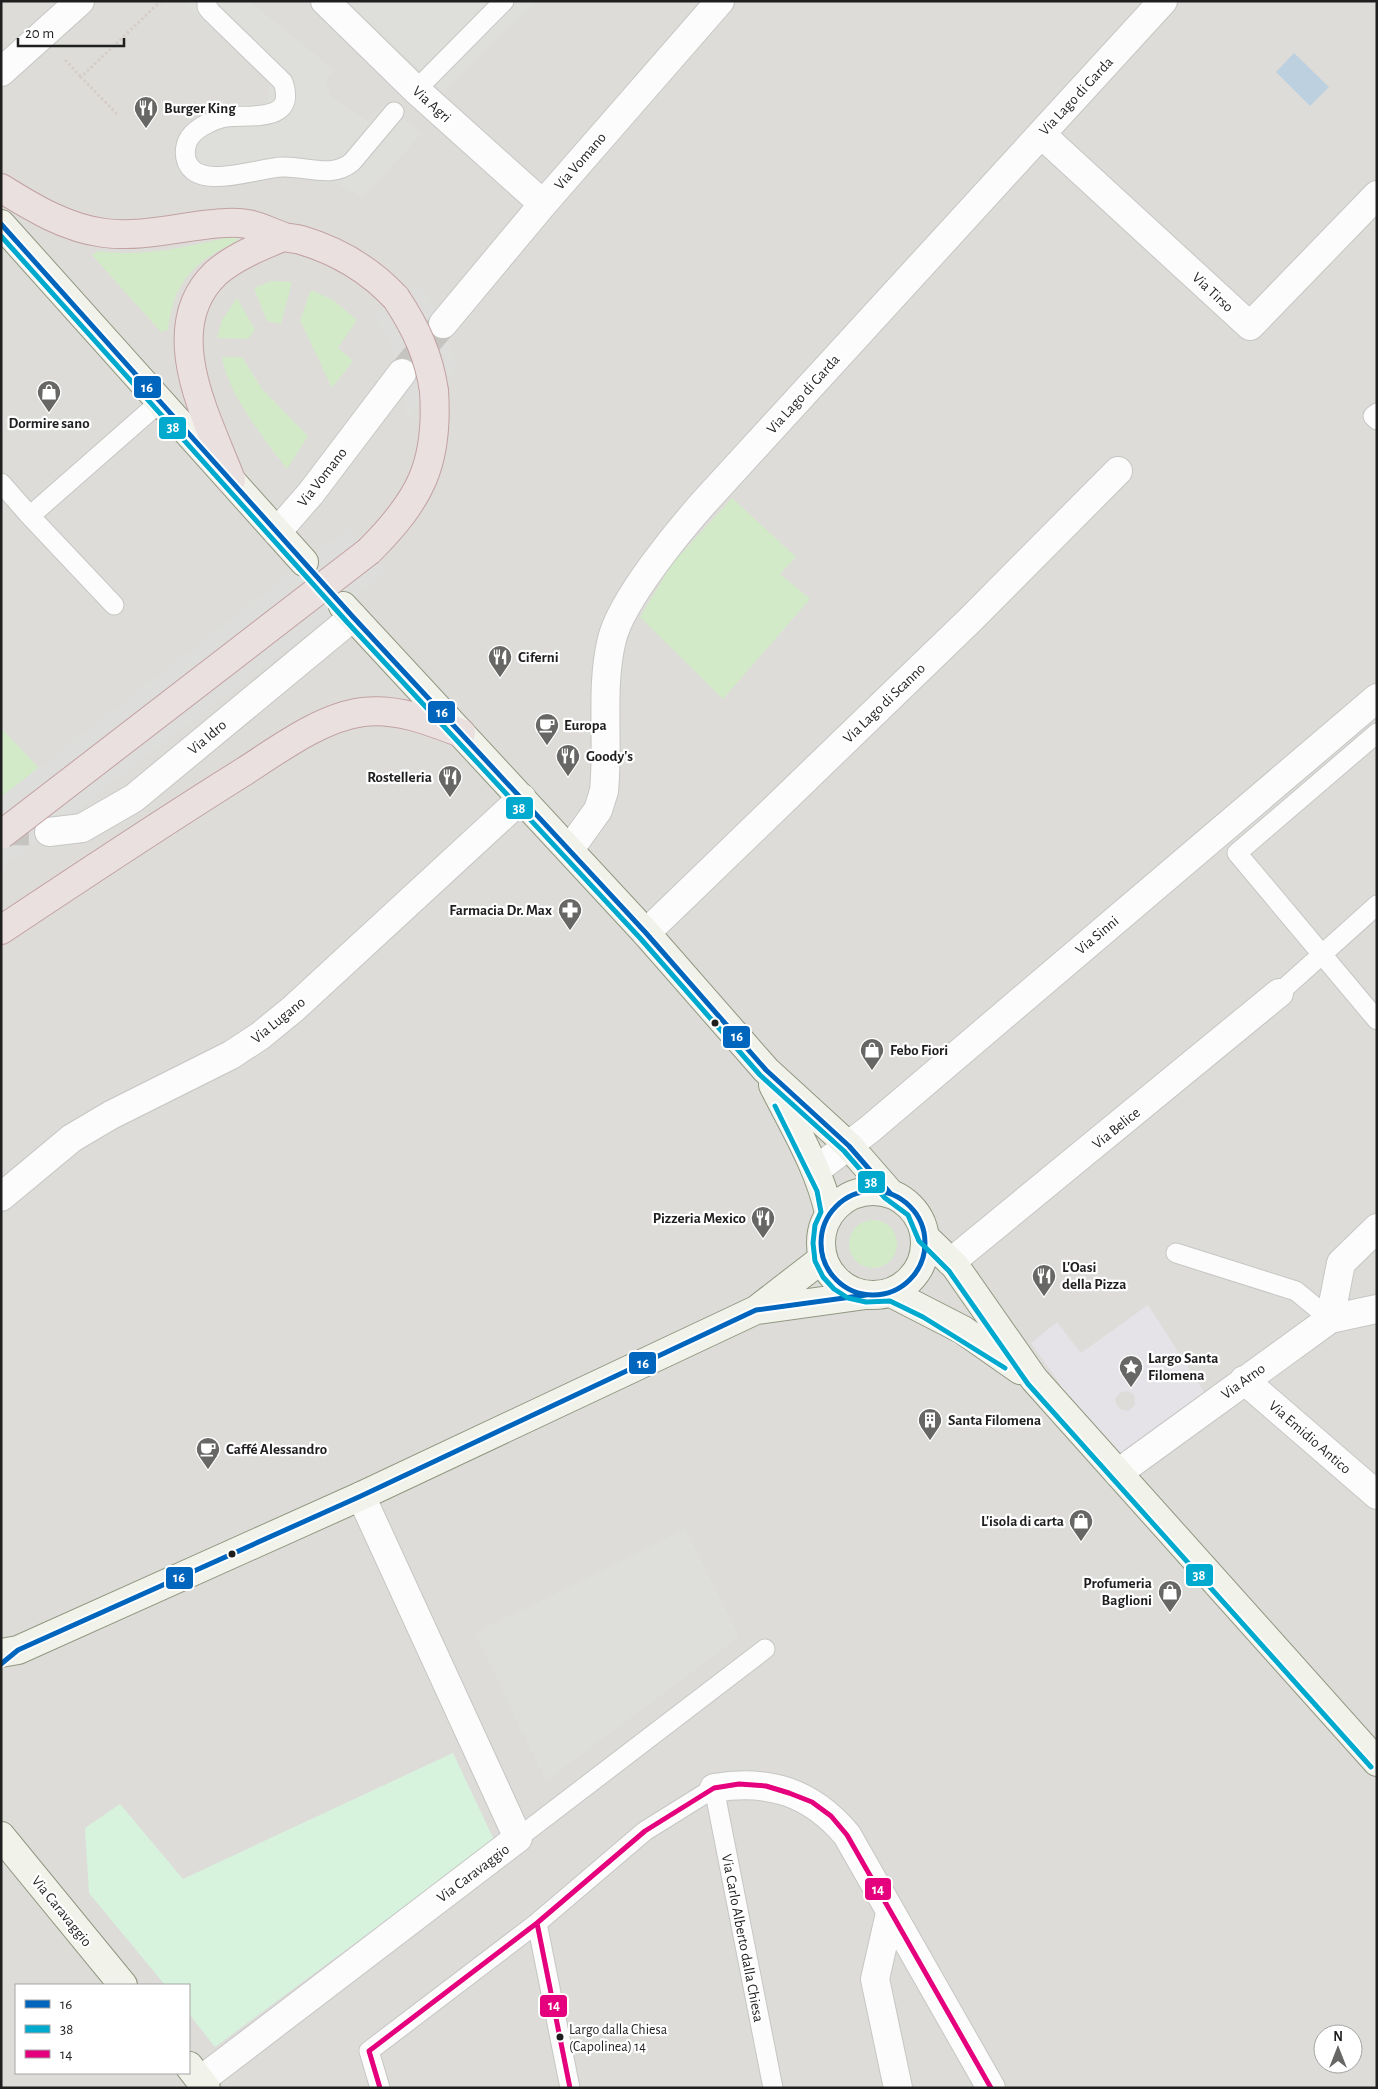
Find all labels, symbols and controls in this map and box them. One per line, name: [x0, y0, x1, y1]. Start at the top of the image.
scale bar: [18, 15, 124, 47]
text: 20 m: [25, 26, 54, 41]
street label: Via Lago di Garda: [1036, 54, 1116, 138]
street label: Via Agri: [410, 83, 454, 125]
restaurant icon: Burger King: [133, 95, 159, 129]
place label: Burger King: [164, 101, 236, 116]
street label: Via Vomano: [552, 130, 609, 193]
street label: Via Tirso: [1189, 270, 1236, 315]
street label: Via Lago di Garda: [764, 352, 843, 437]
line badge: 16: [133, 375, 162, 399]
shop icon: Dormire sano: [36, 379, 62, 413]
text: 16: [141, 381, 153, 395]
place label: Dormire sano: [8, 416, 90, 431]
line badge: 38: [158, 416, 187, 440]
text: 38: [167, 421, 180, 435]
street label: Via Vomano: [295, 445, 350, 510]
restaurant icon: Ciferni: [487, 644, 513, 678]
place label: Ciferni: [518, 650, 559, 665]
street label: Via Lago di Scanno: [840, 661, 928, 746]
line badge: 16: [427, 700, 456, 724]
text: 16: [436, 706, 448, 720]
cafe icon: Europa: [534, 712, 560, 746]
street label: Via Idro: [185, 717, 229, 758]
place label: Europa: [564, 718, 607, 733]
restaurant icon: Goody's: [555, 743, 581, 777]
place label: Goody's: [586, 749, 633, 764]
restaurant icon: Rostelleria: [437, 764, 463, 798]
place label: Rostelleria: [367, 770, 432, 785]
line badge: 38: [505, 796, 534, 820]
text: 38: [513, 802, 526, 816]
pharmacy icon: Farmacia Dr. Max: [557, 897, 583, 931]
place label: Farmacia Dr. Max: [449, 903, 552, 918]
street label: Via Sinni: [1073, 913, 1122, 958]
street label: Via Lugano: [249, 994, 308, 1046]
unlabelled marker: [710, 1018, 720, 1028]
line badge: 16: [722, 1025, 751, 1049]
text: 16: [731, 1030, 743, 1044]
shop icon: Febo Fiori: [859, 1037, 885, 1071]
place label: Febo Fiori: [890, 1043, 948, 1058]
street label: Via Belice: [1090, 1105, 1143, 1152]
line badge: 38: [857, 1170, 886, 1194]
text: 38: [865, 1176, 878, 1190]
restaurant icon: Pizzeria Mexico: [750, 1205, 776, 1239]
place label: Pizzeria Mexico: [653, 1211, 746, 1226]
place label: L'Oasi della Pizza: [1062, 1260, 1126, 1292]
restaurant icon: L'Oasi della Pizza: [1031, 1263, 1057, 1297]
line badge: 16: [628, 1351, 657, 1375]
place label: Largo Santa Filomena: [1148, 1351, 1218, 1383]
place icon: Largo Santa Filomena: [1118, 1354, 1144, 1388]
text: 16: [637, 1357, 649, 1371]
street label: Via Arno: [1219, 1361, 1268, 1402]
street label: Via Emidio Antico: [1266, 1398, 1354, 1477]
building icon: Santa Filomena: [917, 1407, 943, 1441]
place label: Santa Filomena: [948, 1413, 1041, 1428]
cafe icon: Caffé Alessandro: [195, 1436, 221, 1470]
place label: Caffé Alessandro: [226, 1442, 327, 1457]
shop icon: L'isola di carta: [1068, 1508, 1094, 1542]
place label: L'isola di carta: [981, 1514, 1064, 1529]
unlabelled marker: [227, 1549, 237, 1559]
line badge: 38: [1185, 1563, 1214, 1587]
line badge: 16: [165, 1566, 194, 1590]
text: 38: [1193, 1569, 1206, 1583]
text: 16: [173, 1571, 185, 1585]
place label: Profumeria Baglioni: [1083, 1576, 1152, 1608]
shop icon: Profumeria Baglioni: [1157, 1579, 1183, 1613]
street label: Via Caravaggio: [434, 1841, 512, 1905]
street label: Via Carlo Alberto dalla Chiesa: [719, 1853, 766, 2023]
street label: Via Caravaggio: [29, 1873, 95, 1950]
line badge: 14: [864, 1877, 892, 1901]
text: 14: [872, 1883, 884, 1897]
legend: [15, 1984, 190, 2074]
line badge: 14: [539, 1994, 568, 2018]
text: 16: [60, 1997, 72, 2012]
text: 14: [548, 1999, 560, 2013]
text: 38: [60, 2022, 73, 2037]
place label: Largo dalla Chiesa (Capolinea) 14: [569, 2023, 668, 2054]
north arrow: [1313, 2024, 1363, 2074]
text: N: [1333, 2030, 1343, 2044]
marker: Largo dalla Chiesa (Capolinea) 14: [555, 2032, 565, 2042]
text: 14: [60, 2047, 72, 2062]

